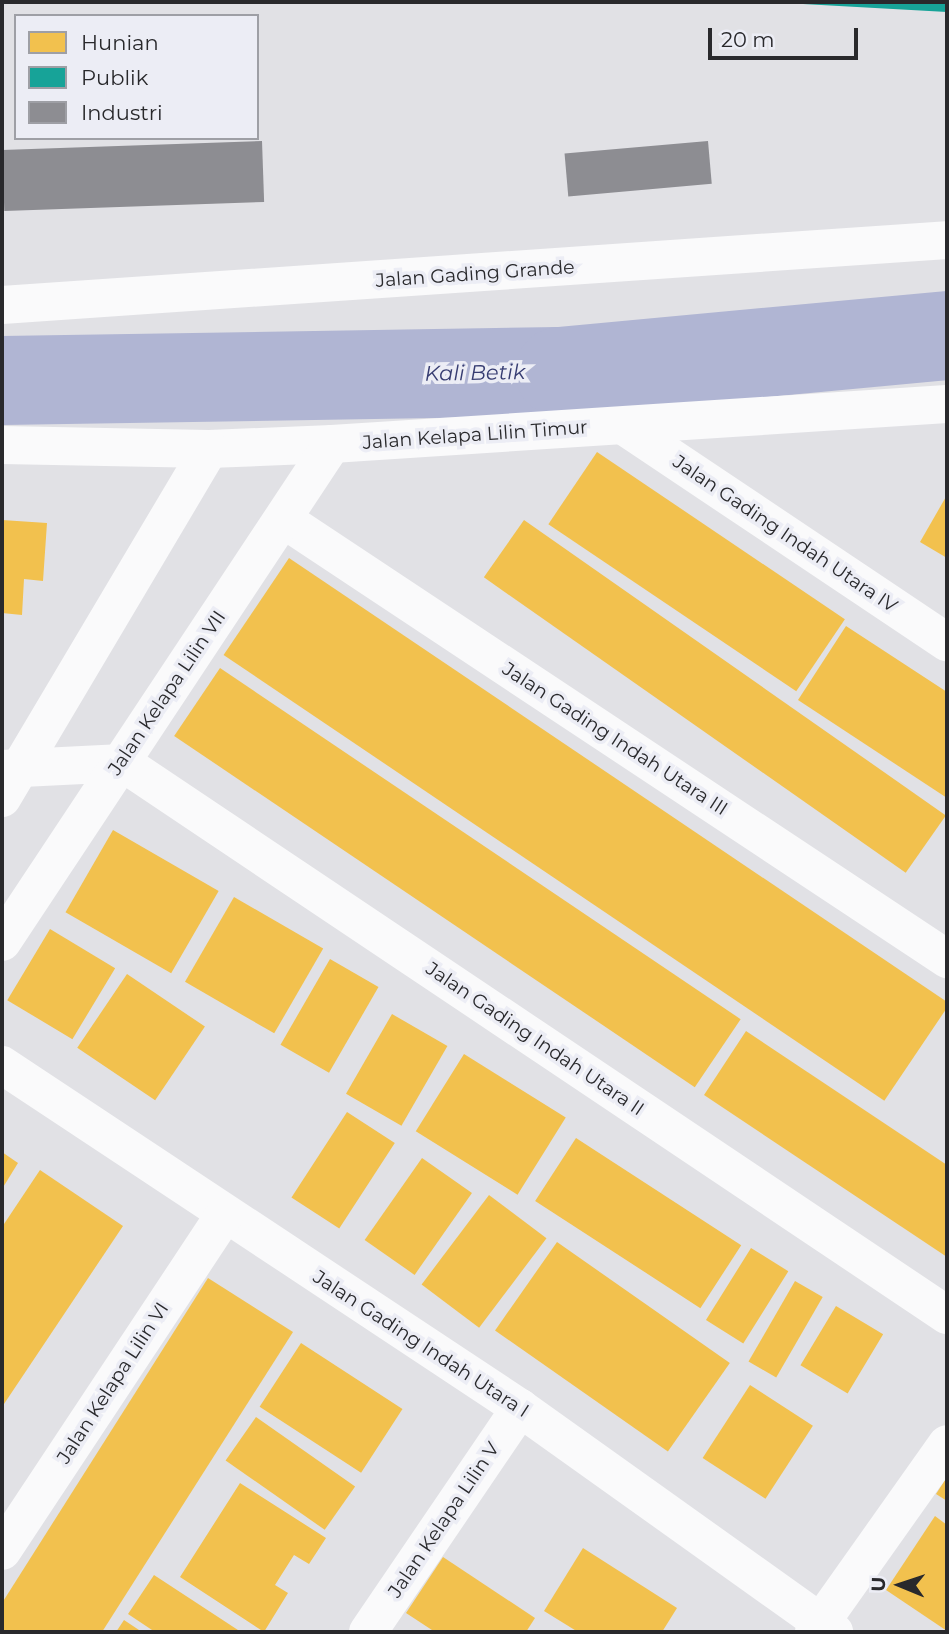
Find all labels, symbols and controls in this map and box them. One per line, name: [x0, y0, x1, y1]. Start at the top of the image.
legend: [14, 14, 259, 140]
scale bar: [711, 14, 862, 58]
text: 20 m: [721, 27, 775, 52]
text: Hunian: [81, 30, 159, 55]
text: Publik: [81, 65, 148, 90]
text: Industri: [81, 100, 163, 125]
street label: Jalan Gading Grande: [375, 256, 575, 292]
water label: Kali Betik: [424, 360, 526, 386]
street label: Jalan Kelapa Lilin Timur: [362, 416, 588, 454]
street label: Jalan Gading Indah Utara IV: [669, 450, 901, 618]
street label: Jalan Kelapa Lilin VII: [103, 606, 231, 780]
street label: Jalan Gading Indah Utara III: [498, 658, 732, 820]
street label: Jalan Gading Indah Utara II: [422, 957, 648, 1121]
street label: Jalan Gading Indah Utara I: [309, 1266, 533, 1422]
street label: Jalan Kelapa Lilin VI: [52, 1298, 174, 1468]
street label: Jalan Kelapa Lilin V: [384, 1438, 504, 1602]
north arrow: [865, 1550, 935, 1620]
text: U: [867, 1576, 890, 1592]

